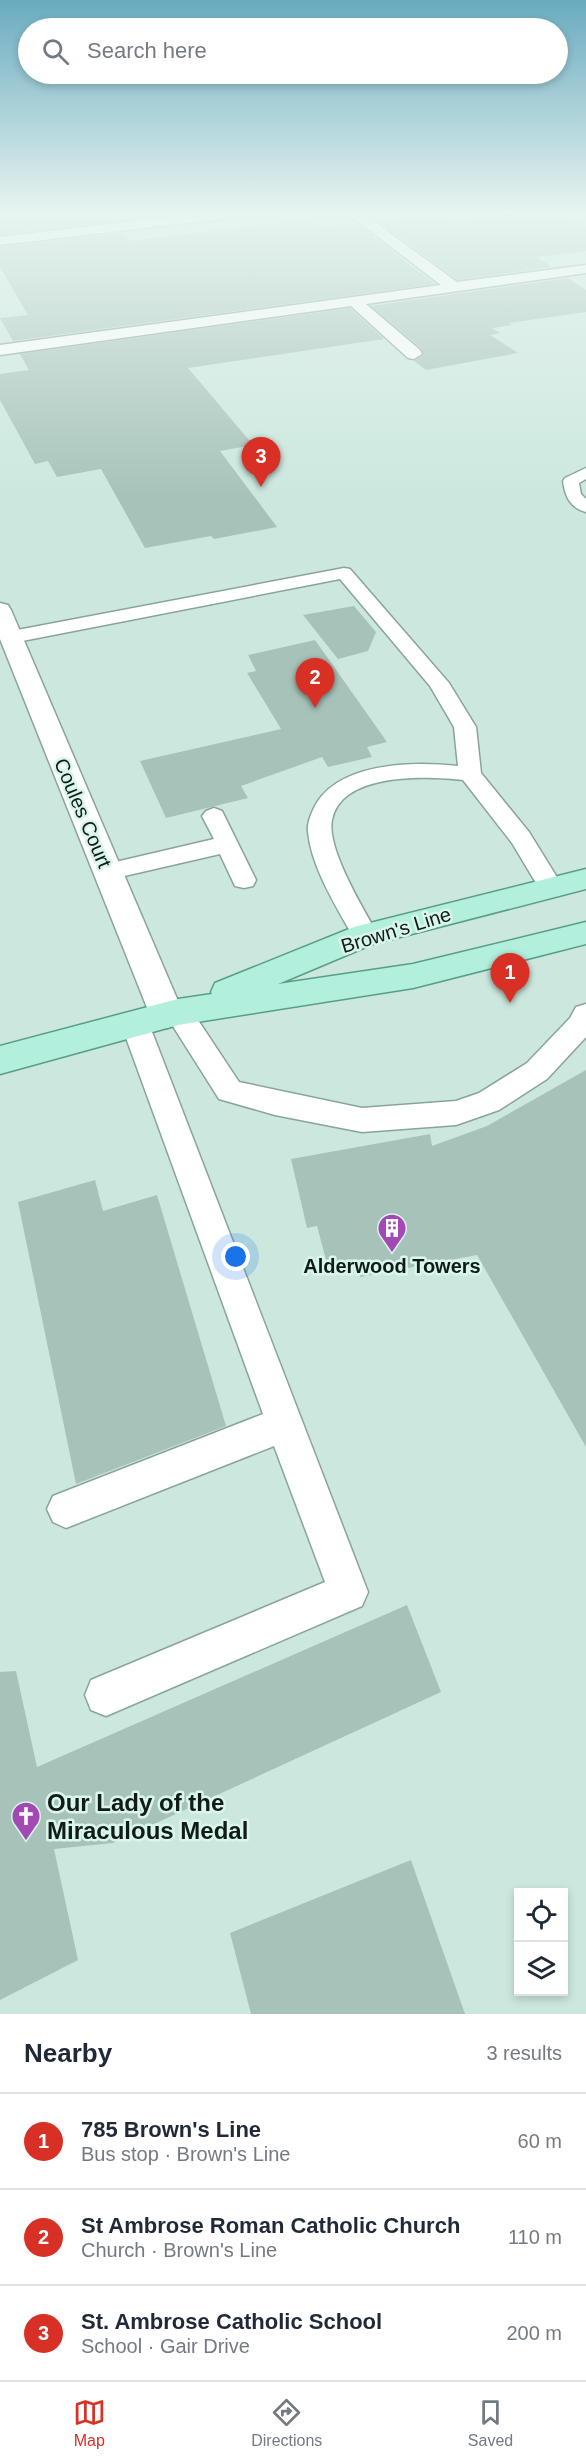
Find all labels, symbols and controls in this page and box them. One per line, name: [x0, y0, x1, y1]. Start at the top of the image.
search box: [18, 18, 568, 84]
icon: search: [39, 35, 72, 68]
text: Search here: [87, 38, 207, 63]
pin: 3: [242, 438, 280, 487]
pin: 2: [296, 658, 334, 708]
street label: Coules Court: [50, 755, 116, 871]
street label: Brown's Line: [338, 903, 454, 957]
pin: 1: [490, 954, 530, 1003]
building icon: Alderwood Towers: [376, 1212, 408, 1254]
your location: [221, 1242, 250, 1271]
place label: Alderwood Towers: [303, 1255, 481, 1277]
place label: Our Lady of the Miraculous Medal: [47, 1789, 248, 1844]
church icon: Our Lady of the Miraculous Medal: [10, 1800, 42, 1842]
map controls: [514, 1888, 568, 1996]
button: locate: [514, 1888, 568, 1942]
button: layers: [514, 1942, 568, 1996]
text: Nearby: [24, 2038, 112, 2068]
text: 3 results: [486, 2042, 562, 2064]
text: 785 Brown's Line: [81, 2117, 261, 2142]
text: 1: [38, 2130, 49, 2152]
text: 60 m: [518, 2130, 562, 2152]
text: Bus stop · Brown's Line: [81, 2143, 290, 2165]
text: St Ambrose Roman Catholic Church: [81, 2213, 460, 2238]
text: 2: [38, 2226, 49, 2248]
text: 110 m: [508, 2226, 562, 2248]
text: Church · Brown's Line: [81, 2239, 277, 2261]
text: St. Ambrose Catholic School: [81, 2309, 382, 2334]
text: 3: [38, 2322, 49, 2344]
text: 200 m: [506, 2322, 562, 2344]
text: School · Gair Drive: [81, 2335, 250, 2357]
tab: Map: [73, 2396, 106, 2450]
tab: Directions: [251, 2396, 322, 2450]
tab: Saved: [468, 2396, 513, 2450]

